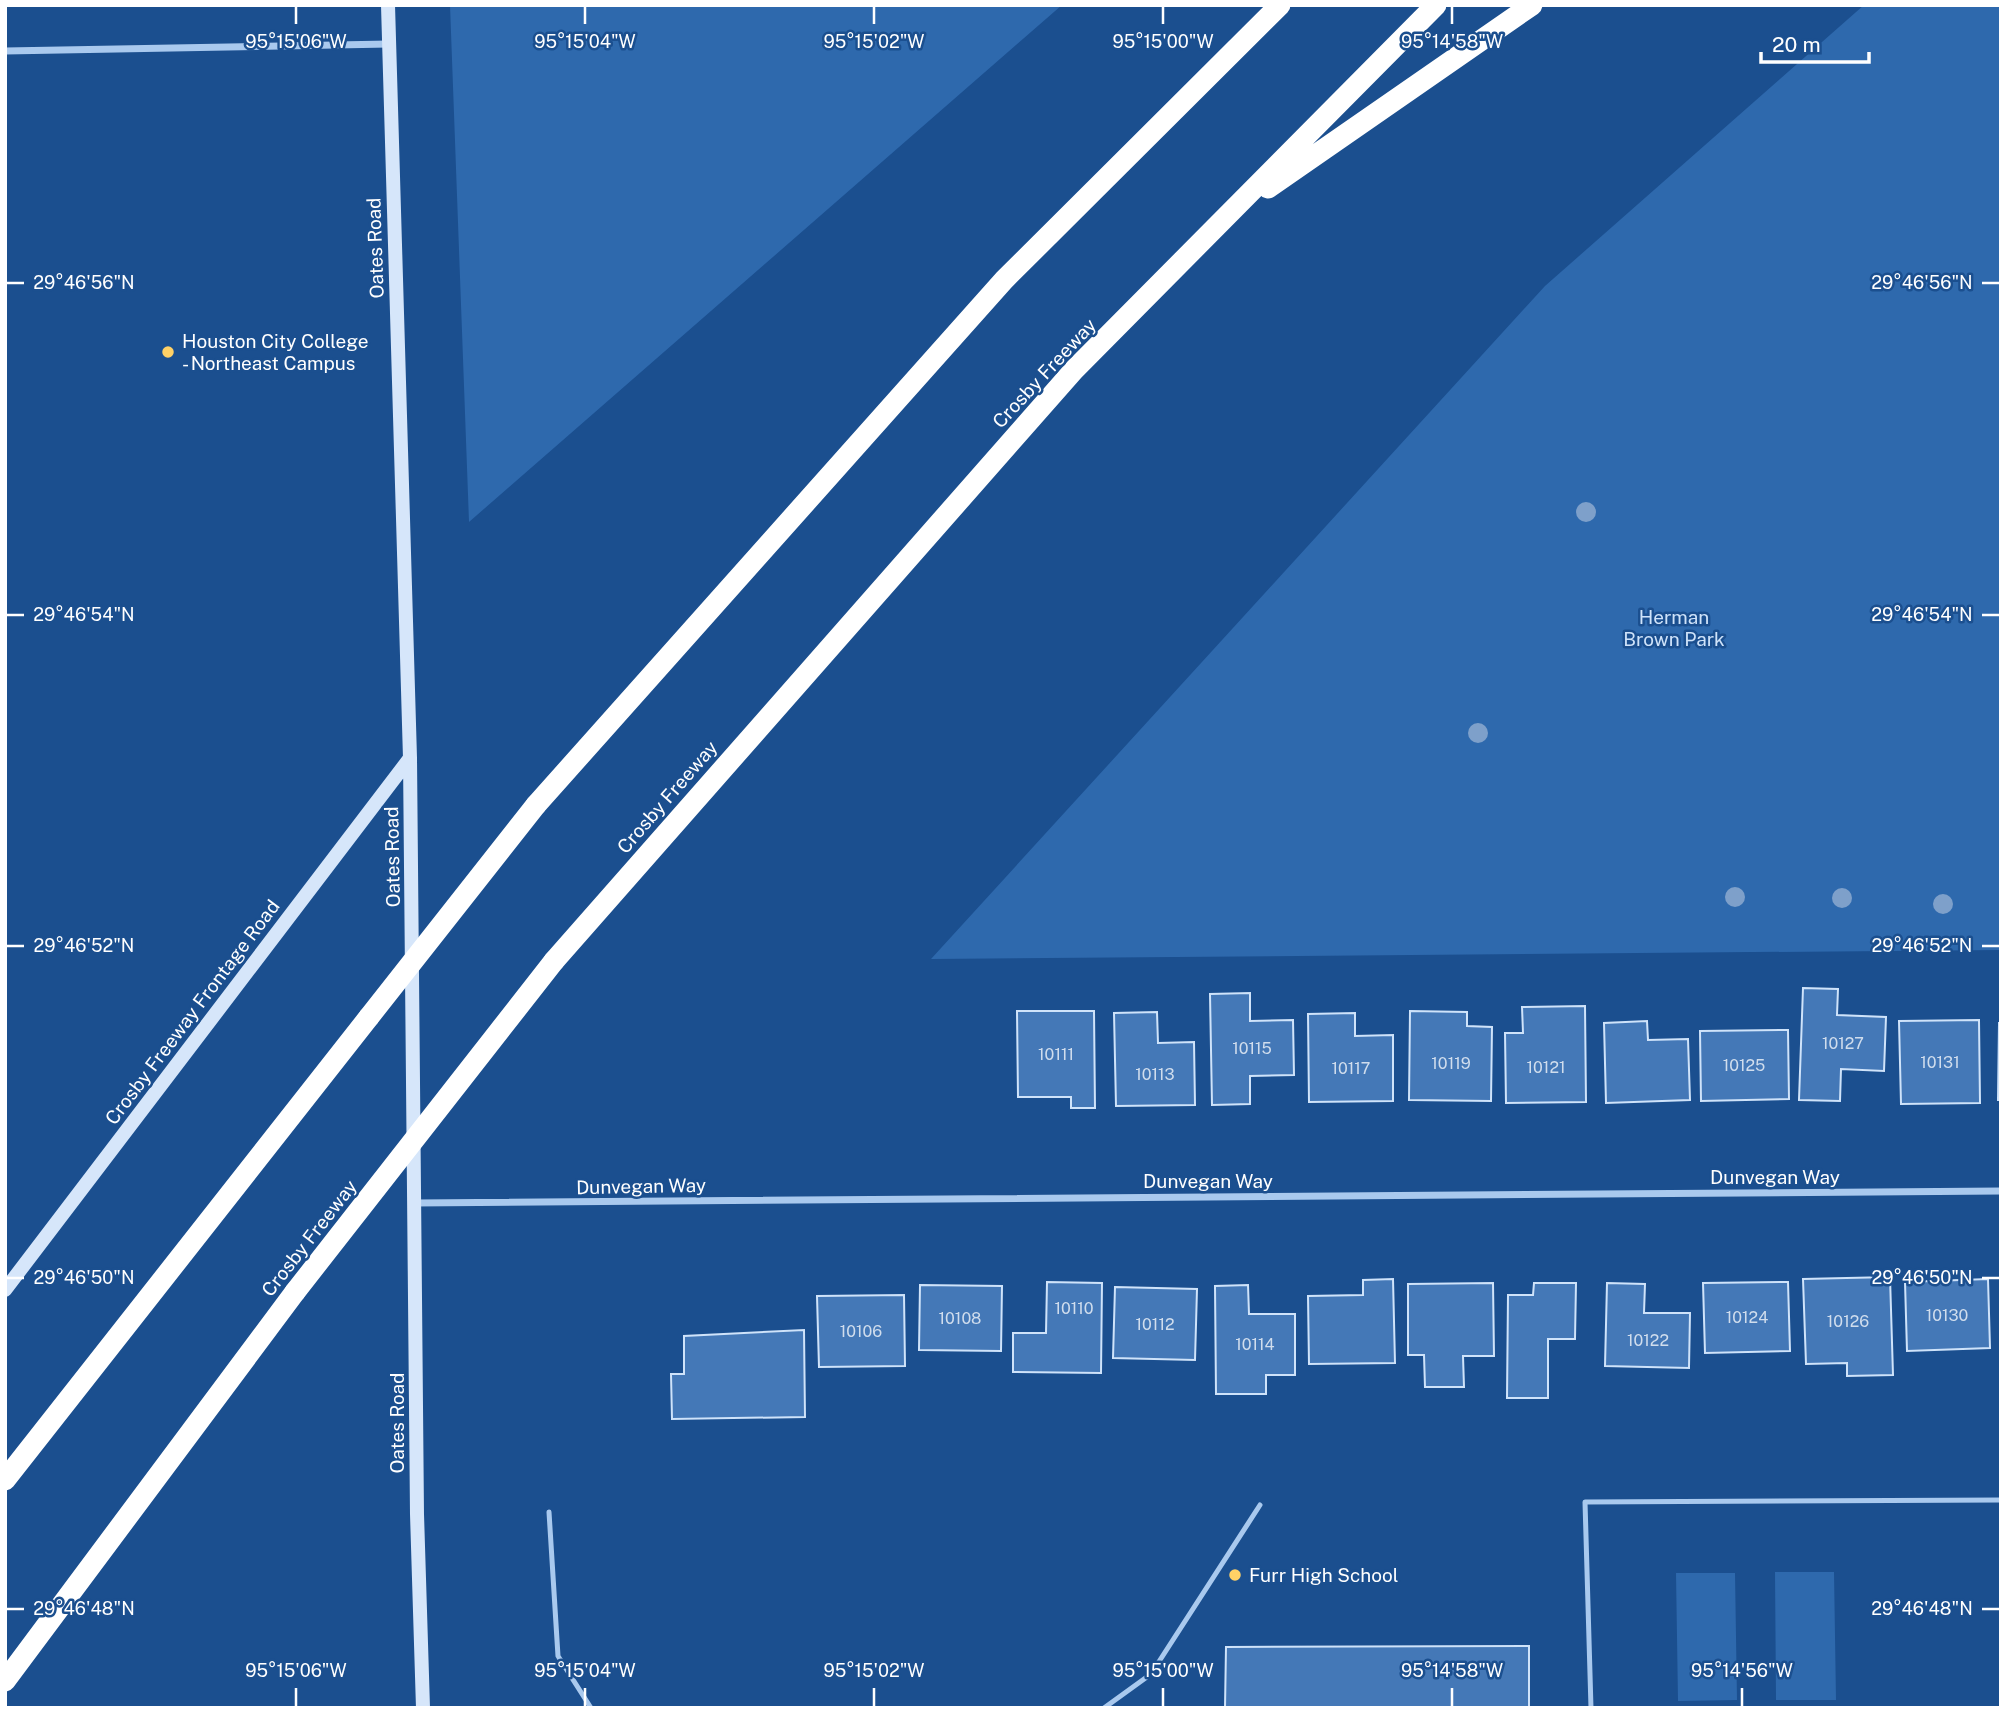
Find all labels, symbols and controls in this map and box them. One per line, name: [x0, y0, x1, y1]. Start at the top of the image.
scale bar: [1761, 21, 1870, 65]
text: 95°15'06"W: [245, 31, 347, 52]
text: 95°15'04"W: [534, 31, 636, 52]
text: 95°15'02"W: [824, 31, 925, 52]
text: 95°15'00"W: [1112, 31, 1214, 52]
text: 95°14'58"W: [1401, 31, 1503, 52]
text: 20 m: [1772, 32, 1821, 57]
street label: Oates Road: [362, 197, 388, 299]
text: 29°46'56"N: [33, 272, 135, 293]
text: 29°46'56"N: [1871, 272, 1973, 293]
street label: Crosby Freeway: [988, 314, 1100, 432]
place label: Houston City College - Northeast Campus: [182, 330, 368, 374]
marker: Houston City College - Northeast Campus: [160, 344, 176, 360]
text: 29°46'54"N: [33, 604, 135, 625]
text: 29°46'54"N: [1871, 604, 1973, 625]
park label: Herman Brown Park: [1623, 606, 1725, 650]
street label: Crosby Freeway: [612, 736, 722, 858]
street label: Oates Road: [380, 806, 404, 908]
street label: Crosby Freeway Frontage Road: [100, 895, 284, 1129]
text: 29°46'52"N: [34, 935, 134, 956]
text: 29°46'52"N: [1872, 935, 1972, 956]
house number: 10127: [1822, 1034, 1864, 1053]
house number: 10115: [1232, 1039, 1272, 1058]
house number: 10111: [1038, 1045, 1074, 1064]
house number: 10131: [1920, 1053, 1960, 1072]
house number: 10119: [1431, 1054, 1471, 1073]
house number: 10125: [1723, 1056, 1765, 1075]
house number: 10121: [1527, 1058, 1565, 1077]
house number: 10117: [1332, 1059, 1370, 1078]
house number: 10113: [1135, 1065, 1175, 1084]
street label: Dunvegan Way: [1710, 1166, 1840, 1188]
street label: Dunvegan Way: [1143, 1170, 1273, 1192]
street label: Dunvegan Way: [576, 1174, 706, 1198]
street label: Crosby Freeway: [257, 1175, 361, 1301]
text: 29°46'50"N: [33, 1267, 135, 1288]
text: 29°46'50"N: [1871, 1267, 1973, 1288]
house number: 10110: [1054, 1299, 1094, 1318]
house number: 10130: [1926, 1306, 1968, 1325]
house number: 10124: [1726, 1308, 1768, 1327]
house number: 10108: [939, 1309, 981, 1328]
house number: 10126: [1827, 1312, 1869, 1331]
house number: 10112: [1136, 1315, 1174, 1334]
house number: 10106: [840, 1322, 882, 1341]
house number: 10122: [1627, 1331, 1669, 1350]
house number: 10114: [1235, 1335, 1275, 1354]
street label: Oates Road: [386, 1373, 408, 1473]
place label: Furr High School: [1249, 1564, 1398, 1586]
marker: Furr High School: [1227, 1567, 1243, 1583]
text: 29°46'48"N: [33, 1598, 135, 1619]
text: 29°46'48"N: [1871, 1598, 1973, 1619]
text: 95°15'06"W: [245, 1660, 347, 1681]
text: 95°15'04"W: [534, 1660, 636, 1681]
text: 95°15'02"W: [824, 1660, 925, 1681]
text: 95°15'00"W: [1112, 1660, 1214, 1681]
text: 95°14'58"W: [1401, 1660, 1503, 1681]
text: 95°14'56"W: [1691, 1660, 1793, 1681]

